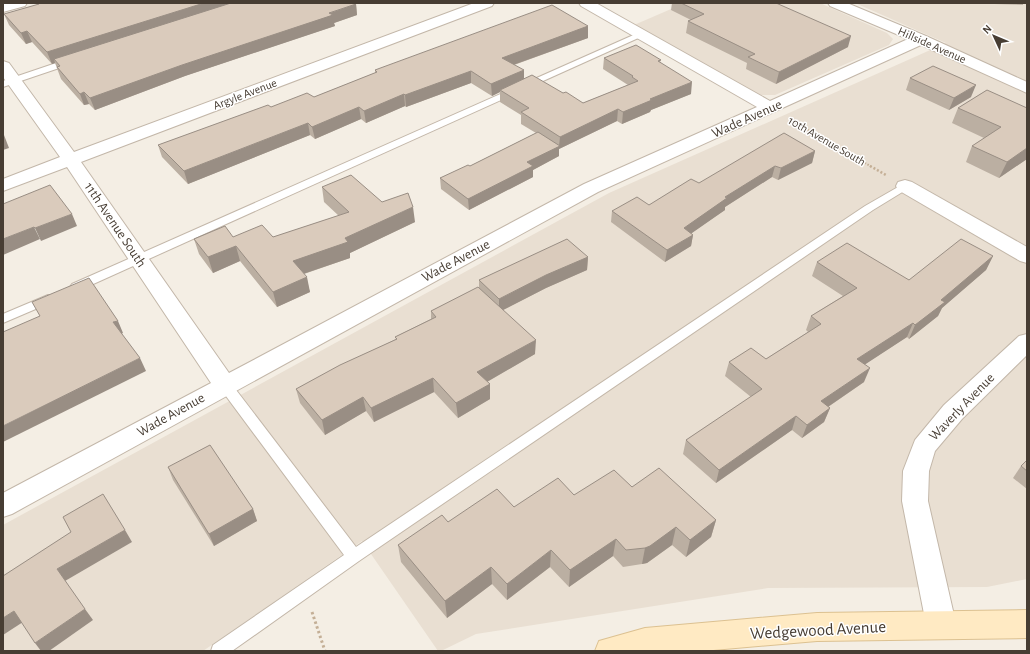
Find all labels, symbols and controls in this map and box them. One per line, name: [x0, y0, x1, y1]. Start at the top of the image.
north arrow: [974, 16, 1014, 56]
text: N: [981, 23, 994, 36]
street label: Hillside Avenue: [896, 25, 968, 65]
street label: Argyle Avenue: [212, 76, 279, 113]
street label: Wade Avenue: [710, 97, 784, 141]
street label: 10th Avenue South: [786, 114, 868, 168]
street label: 11th Avenue South: [82, 180, 148, 270]
street label: Wade Avenue: [420, 237, 492, 285]
street label: Waverly Avenue: [927, 371, 997, 443]
street label: Wade Avenue: [135, 391, 207, 439]
street label: Wedgewood Avenue: [750, 618, 887, 642]

